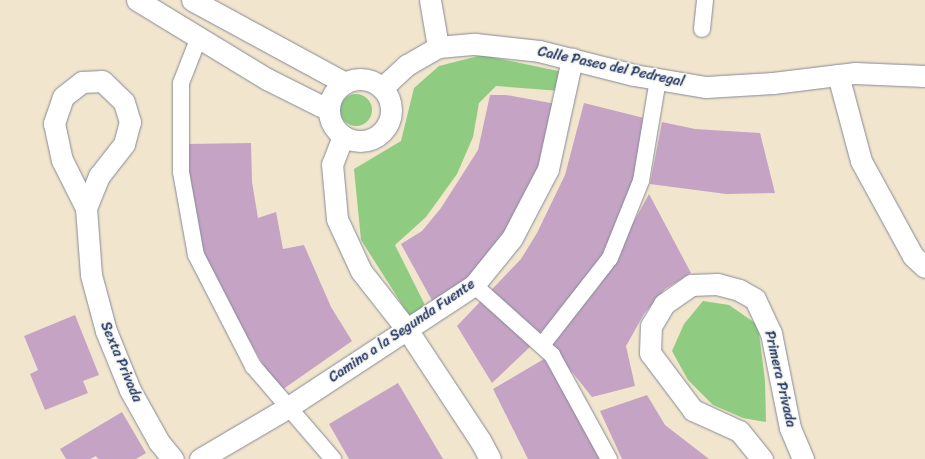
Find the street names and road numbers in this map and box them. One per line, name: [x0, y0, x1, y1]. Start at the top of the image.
street label: Calle Paseo del Pedregal: [536, 43, 686, 91]
street label: Camino a la Segunda Fuente: [326, 276, 478, 386]
street label: Sexta Privada: [96, 319, 146, 405]
street label: Primera Privada: [761, 329, 799, 429]

